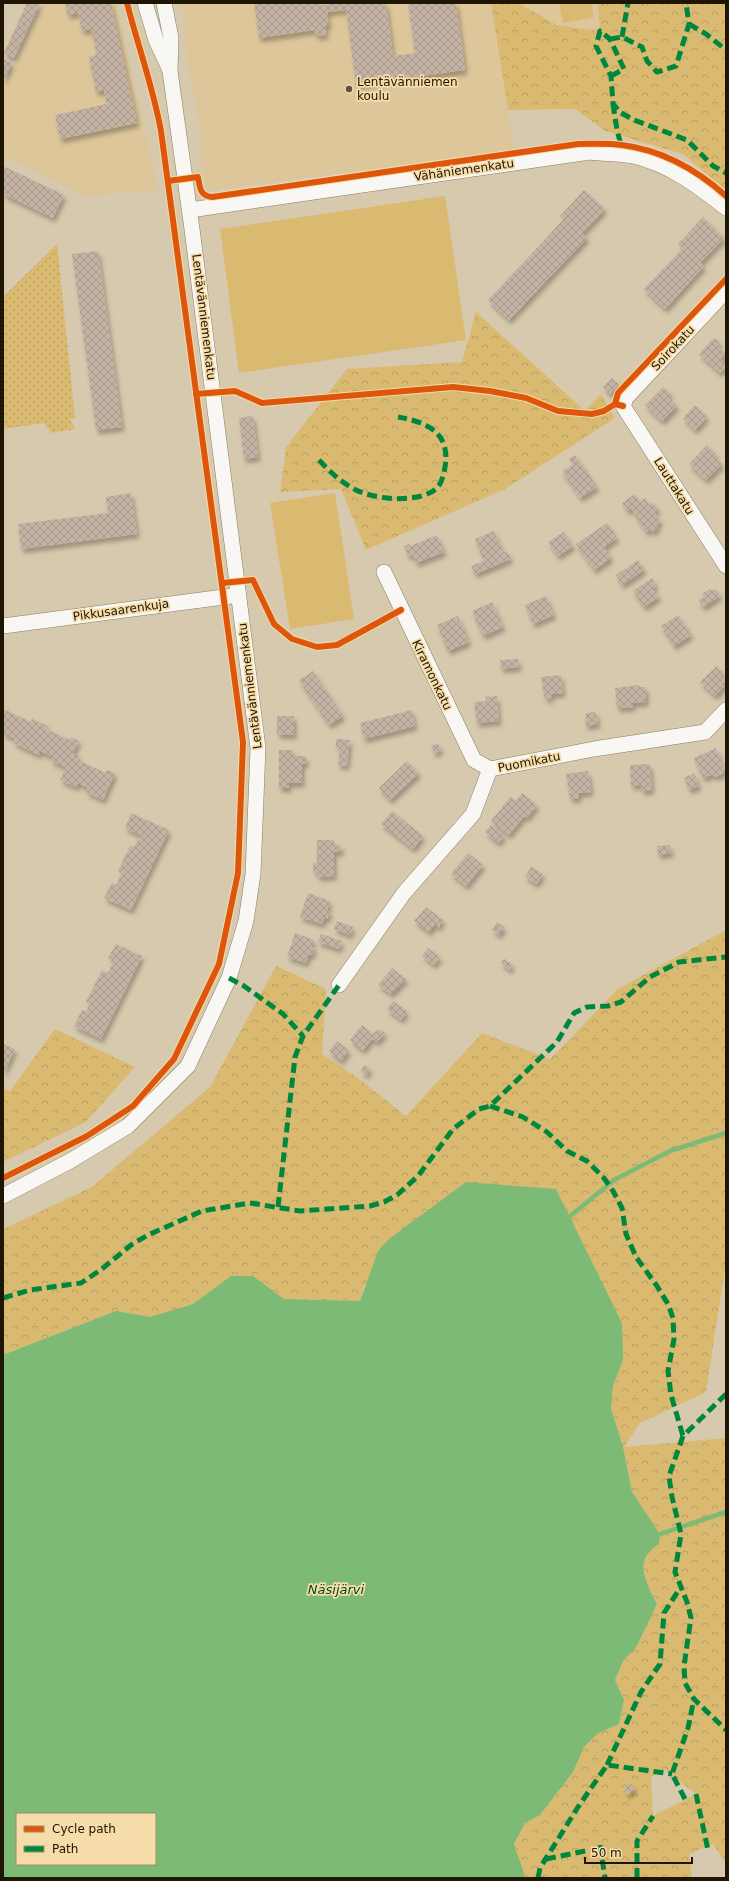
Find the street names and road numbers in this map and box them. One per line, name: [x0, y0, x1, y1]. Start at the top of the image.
street label: Vähäniemenkatu: [413, 156, 515, 184]
street label: Lentävänniemenkatu: [189, 253, 219, 381]
street label: Soirokatu: [649, 322, 697, 374]
street label: Lauttakatu: [651, 455, 697, 517]
street label: Pikkusaarenkuja: [72, 596, 170, 624]
street label: Lentävänniemenkatu: [235, 622, 265, 750]
street label: Kiramonkatu: [409, 638, 455, 712]
street label: Puomikatu: [497, 749, 561, 775]

